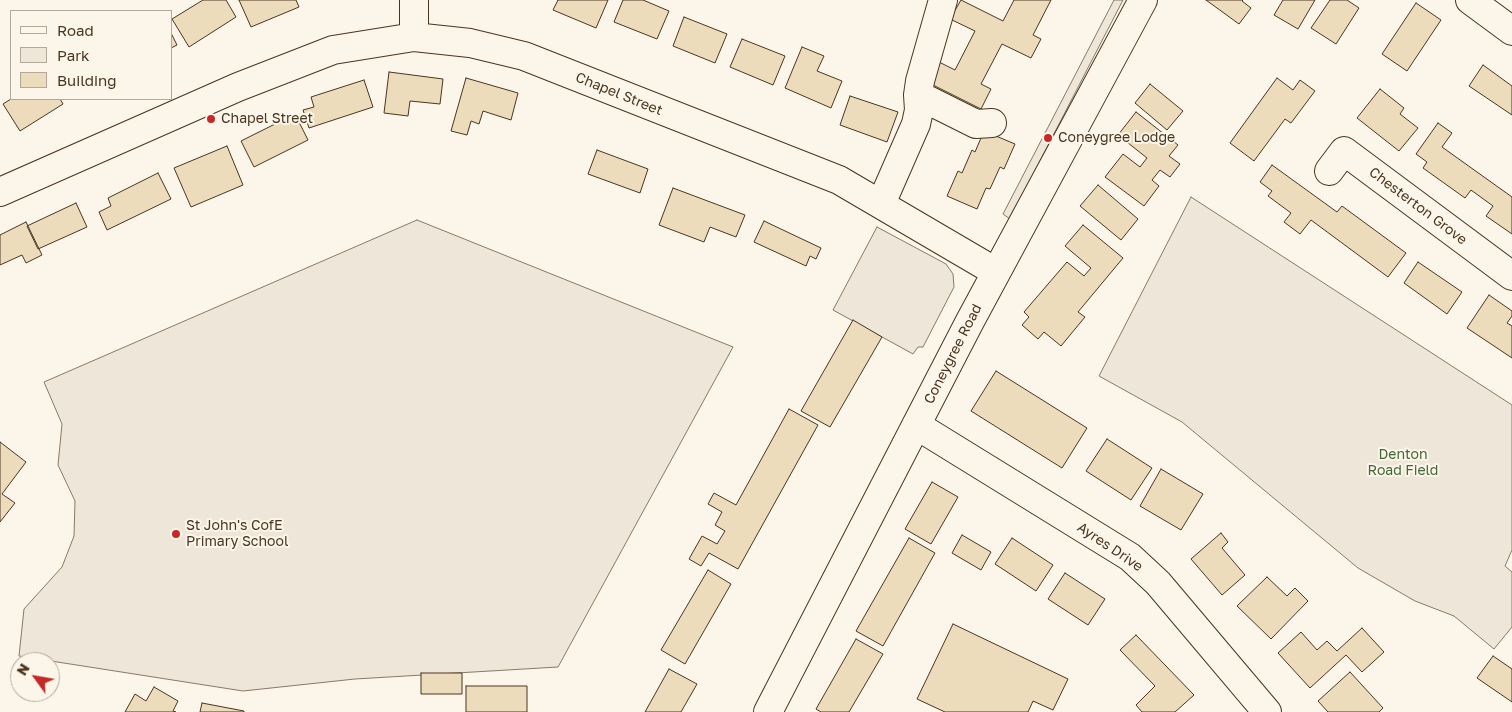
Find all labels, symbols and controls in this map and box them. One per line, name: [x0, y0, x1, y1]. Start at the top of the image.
legend: [10, 10, 172, 100]
text: Road: [57, 21, 94, 39]
text: Park: [57, 46, 89, 64]
street label: Chapel Street: [573, 69, 665, 119]
text: Building: [57, 71, 117, 89]
place label: Chapel Street: [221, 111, 313, 127]
marker: Chapel Street: [205, 113, 217, 125]
place label: Coneygree Lodge: [1058, 130, 1175, 146]
marker: Coneygree Lodge: [1042, 132, 1054, 144]
street label: Chesterton Grove: [1366, 164, 1470, 248]
street label: Coneygree Road: [921, 301, 985, 407]
park label: Denton Road Field: [1368, 447, 1438, 480]
place label: St John's CofE Primary School: [186, 518, 288, 550]
street label: Ayres Drive: [1074, 519, 1146, 575]
marker: St John's CofE Primary School: [170, 528, 182, 540]
north arrow: [10, 652, 60, 702]
text: N: [13, 660, 33, 678]

